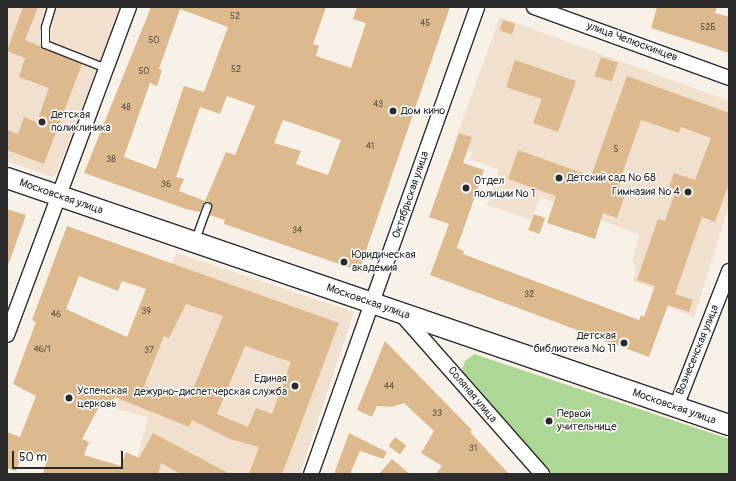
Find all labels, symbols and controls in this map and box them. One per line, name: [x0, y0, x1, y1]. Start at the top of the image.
house number: 52: [230, 12, 240, 22]
house number: 45: [420, 19, 430, 29]
street label: улица Челюскинцев: [585, 19, 679, 65]
house number: 52Б: [700, 23, 716, 33]
house number: 50: [148, 36, 160, 46]
house number: 52: [231, 65, 241, 75]
house number: 50: [138, 67, 150, 77]
house number: 43: [373, 100, 383, 110]
house number: 48: [121, 103, 131, 113]
place label: Дом кино: [401, 104, 445, 118]
marker: Дом кино: [388, 106, 398, 116]
place label: Детская поликлиника: [51, 109, 111, 135]
marker: Детская поликлиника: [36, 116, 48, 128]
house number: 41: [366, 142, 374, 152]
house number: 5: [614, 145, 618, 155]
street label: Октябрьская улица: [390, 150, 432, 240]
house number: 38: [106, 155, 116, 165]
place label: Детский сад № 68: [567, 171, 656, 185]
marker: Детский сад № 68: [554, 173, 564, 183]
place label: Отдел полиции № 1: [474, 175, 535, 201]
street label: Московская улица: [17, 176, 105, 218]
house number: 36: [161, 180, 171, 190]
marker: Отдел полиции № 1: [461, 183, 471, 193]
place label: Гимназия № 4: [612, 185, 680, 199]
marker: Гимназия № 4: [683, 187, 693, 197]
house number: 34: [292, 226, 302, 236]
place label: Юридическая академия: [352, 249, 416, 275]
marker: Юридическая академия: [339, 257, 349, 267]
street label: Московская улица: [324, 281, 412, 323]
house number: 32: [524, 290, 534, 300]
street label: Вознесенская улица: [674, 303, 722, 397]
house number: 39: [141, 307, 151, 317]
house number: 46: [51, 310, 61, 320]
place label: Детская библиотека № 11: [533, 330, 616, 356]
marker: Детская библиотека № 11: [619, 338, 629, 348]
house number: 46/1: [33, 345, 51, 355]
house number: 37: [144, 346, 154, 356]
street label: Соляная улица: [445, 364, 499, 426]
place label: Единая дежурно-диспетчерская служба: [134, 373, 287, 399]
marker: Единая дежурно-диспетчерская служба: [290, 381, 300, 391]
house number: 44: [384, 382, 394, 392]
place label: Успенская церковь: [77, 385, 127, 411]
street label: Московская улица: [630, 386, 718, 428]
marker: Успенская церковь: [64, 393, 74, 403]
place label: Первой учительнице: [557, 408, 617, 434]
house number: 33: [432, 409, 442, 419]
marker: Первой учительнице: [544, 416, 554, 426]
scale bar: [14, 443, 125, 469]
house number: 31: [469, 444, 477, 454]
text: 50 m: [19, 450, 47, 465]

